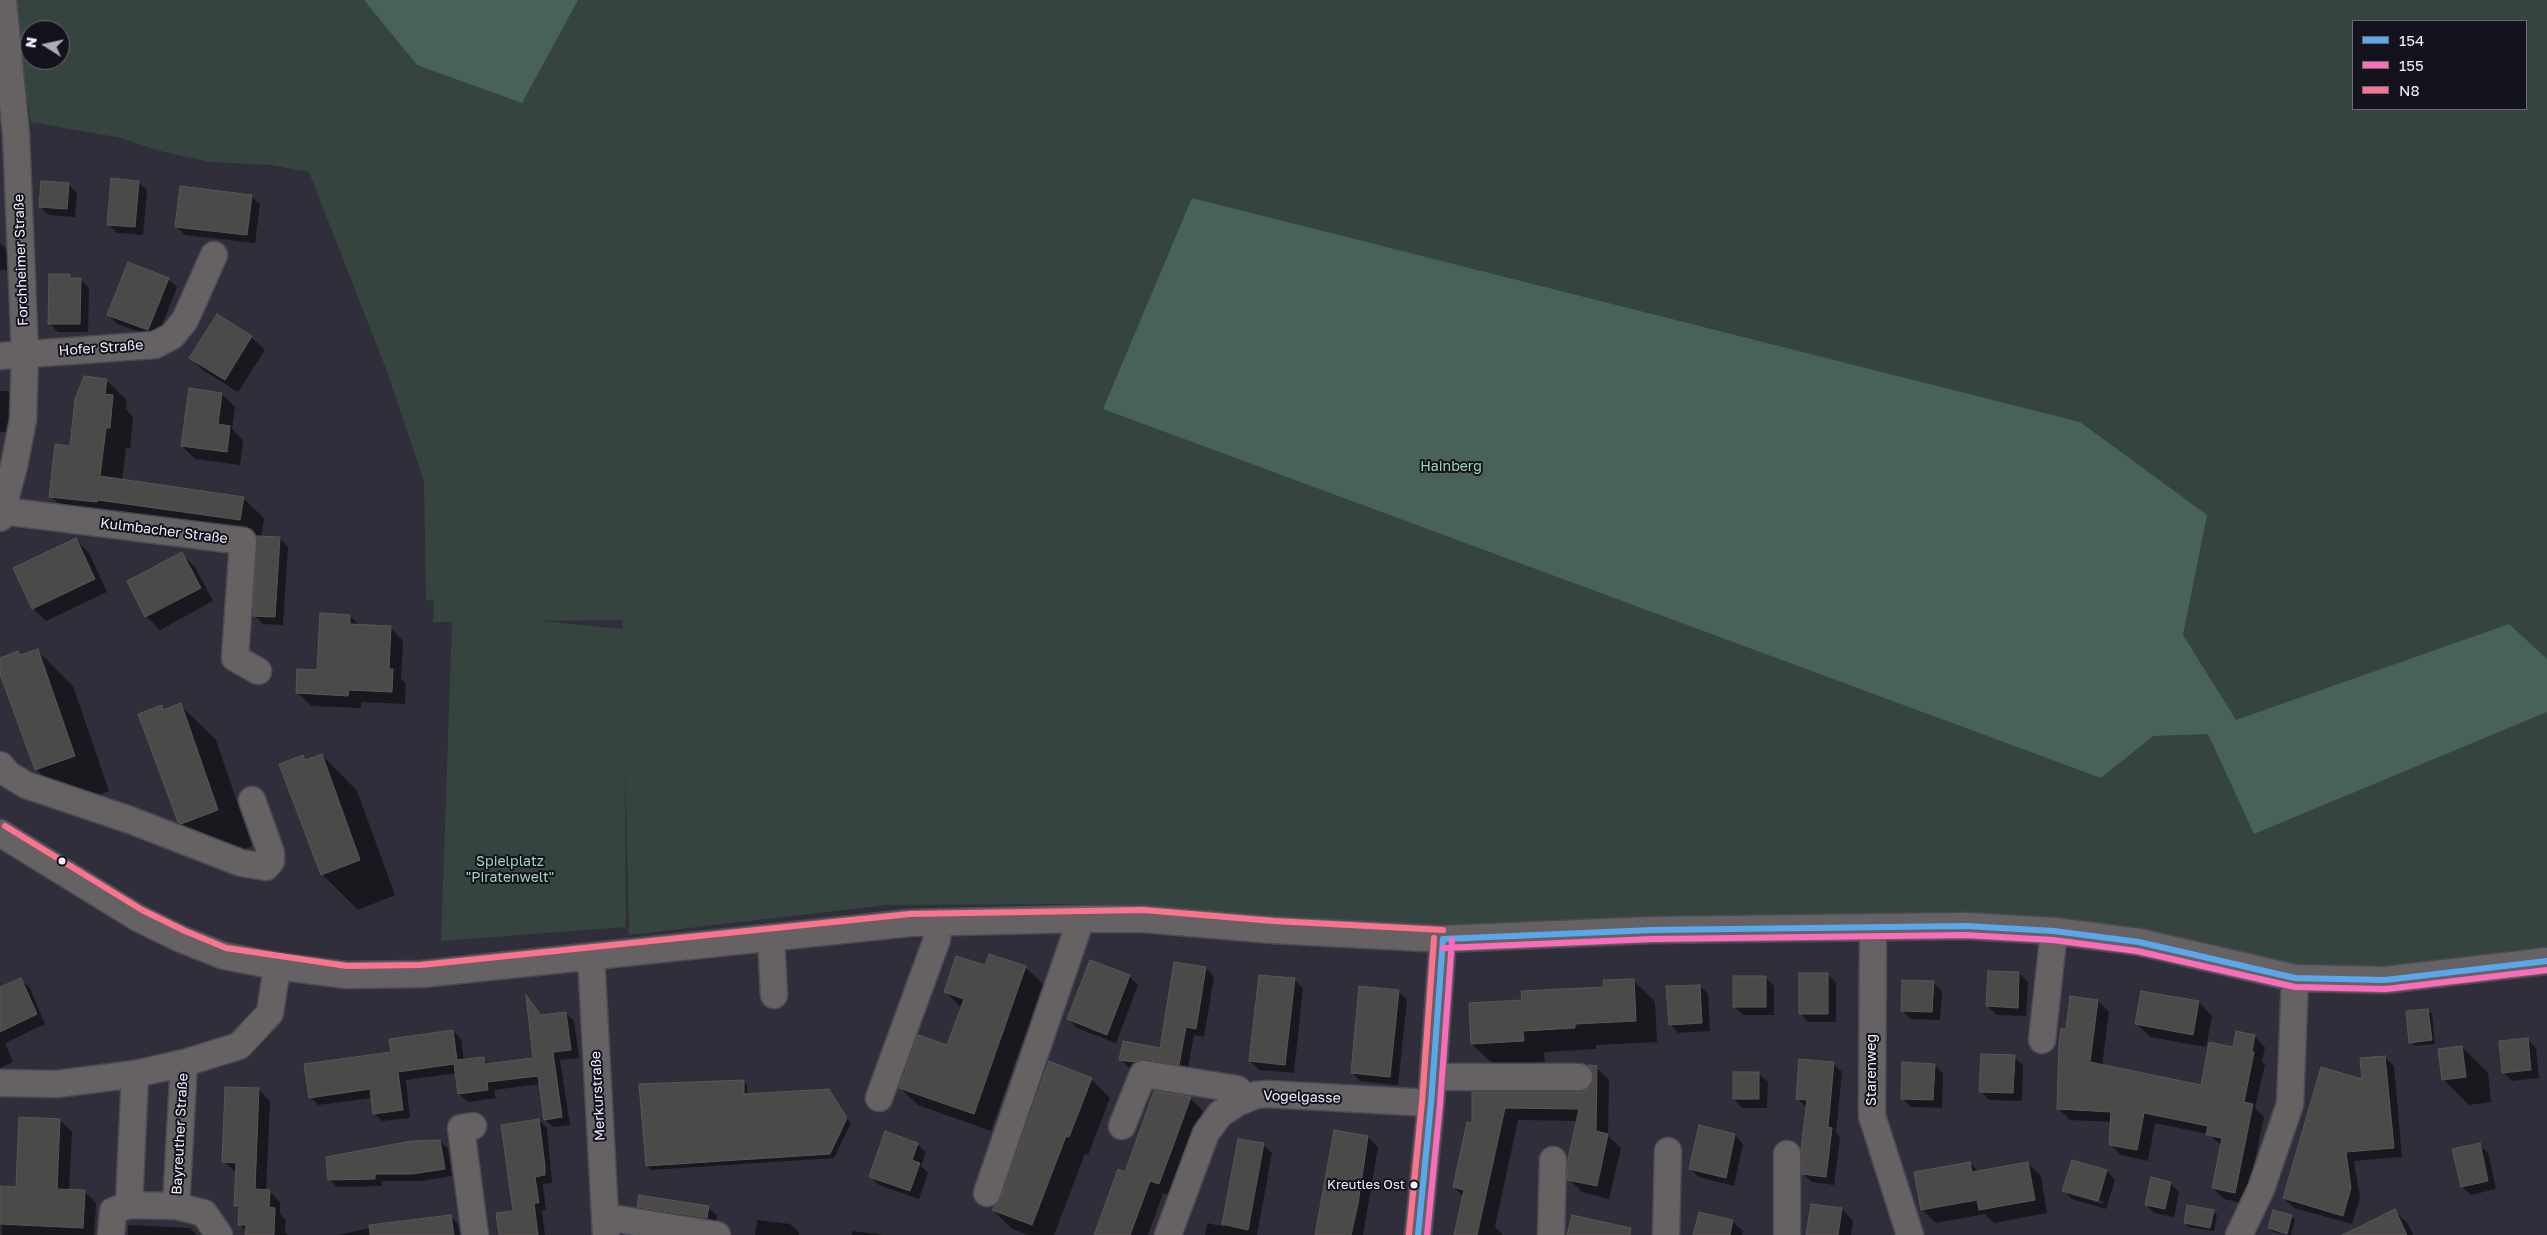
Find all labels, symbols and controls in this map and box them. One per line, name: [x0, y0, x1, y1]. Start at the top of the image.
north arrow: [20, 20, 70, 70]
legend: [2352, 20, 2527, 110]
text: 154: [2399, 31, 2424, 49]
text: N: [21, 36, 40, 49]
text: 155: [2399, 56, 2424, 74]
text: N8: [2399, 81, 2420, 99]
street label: Forchheimer Straße: [10, 194, 32, 326]
street label: Hofer Straße: [58, 337, 144, 359]
park label: Hainberg: [1420, 459, 1482, 475]
street label: Kulmbacher Straße: [99, 515, 229, 547]
park label: Spielplatz "Piratenwelt": [466, 854, 554, 886]
unlabelled marker: [57, 856, 67, 866]
street label: Starenweg: [1864, 1034, 1880, 1106]
street label: Merkurstraße: [587, 1051, 609, 1141]
street label: Bayreuther Straße: [168, 1073, 192, 1195]
street label: Vogelgasse: [1263, 1087, 1341, 1107]
place label: Kreutles Ost: [1327, 1177, 1405, 1193]
marker: Kreutles Ost: [1409, 1180, 1419, 1190]

